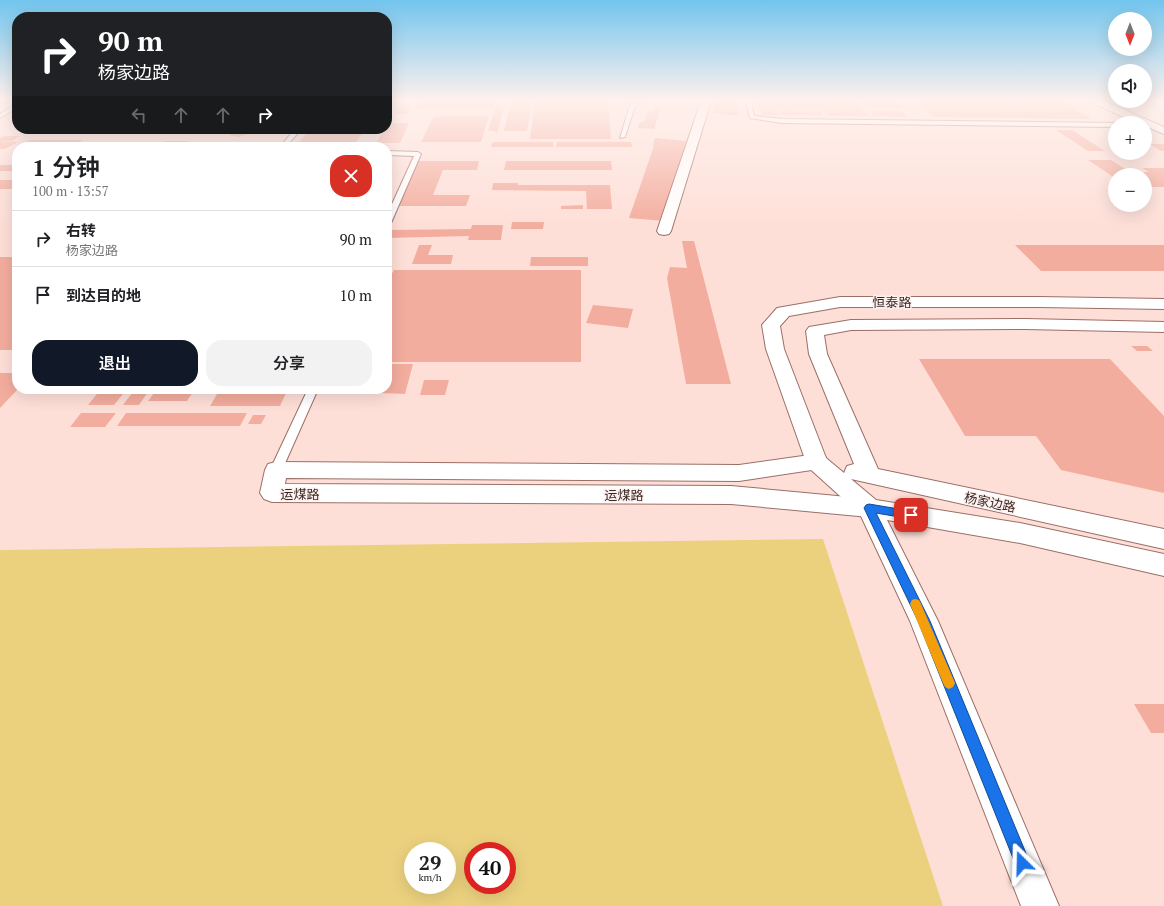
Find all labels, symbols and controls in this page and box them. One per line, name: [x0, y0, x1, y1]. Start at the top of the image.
north arrow: [1108, 12, 1152, 56]
map controls: [1108, 12, 1152, 212]
text: 90 m: [98, 22, 163, 59]
icon: right: [32, 28, 84, 80]
text: 杨家边路: [98, 60, 170, 84]
button: sound: [1108, 64, 1152, 108]
icon: left: [128, 104, 150, 126]
icon: ahead: [170, 104, 192, 126]
icon: ahead: [212, 104, 234, 126]
icon: right: [254, 104, 276, 126]
button: +: [1108, 116, 1152, 160]
text: 1 分钟: [32, 151, 100, 183]
button: close: [330, 155, 372, 197]
button: −: [1108, 168, 1152, 212]
text: 100 m · 13:57: [32, 182, 109, 200]
text: 右转: [66, 220, 96, 240]
icon: right: [32, 228, 54, 250]
text: 90 m: [339, 229, 372, 249]
text: 杨家边路: [66, 241, 118, 259]
icon: arrive: [32, 284, 54, 306]
text: 到达目的地: [66, 285, 141, 305]
text: 10 m: [339, 285, 372, 305]
street label: 恒泰路: [872, 293, 912, 311]
button: 退出: [32, 340, 198, 386]
button: 分享: [206, 340, 372, 386]
street label: 运煤路: [280, 485, 320, 503]
street label: 运煤路: [604, 486, 644, 504]
street label: 杨家边路: [963, 488, 1017, 516]
pin: [894, 498, 928, 532]
icon: arrive: [900, 504, 922, 526]
speed limit sign: 40: [464, 842, 516, 894]
position arrow: [1001, 842, 1043, 884]
text: 29: [419, 849, 441, 876]
text: km/h: [418, 871, 442, 884]

